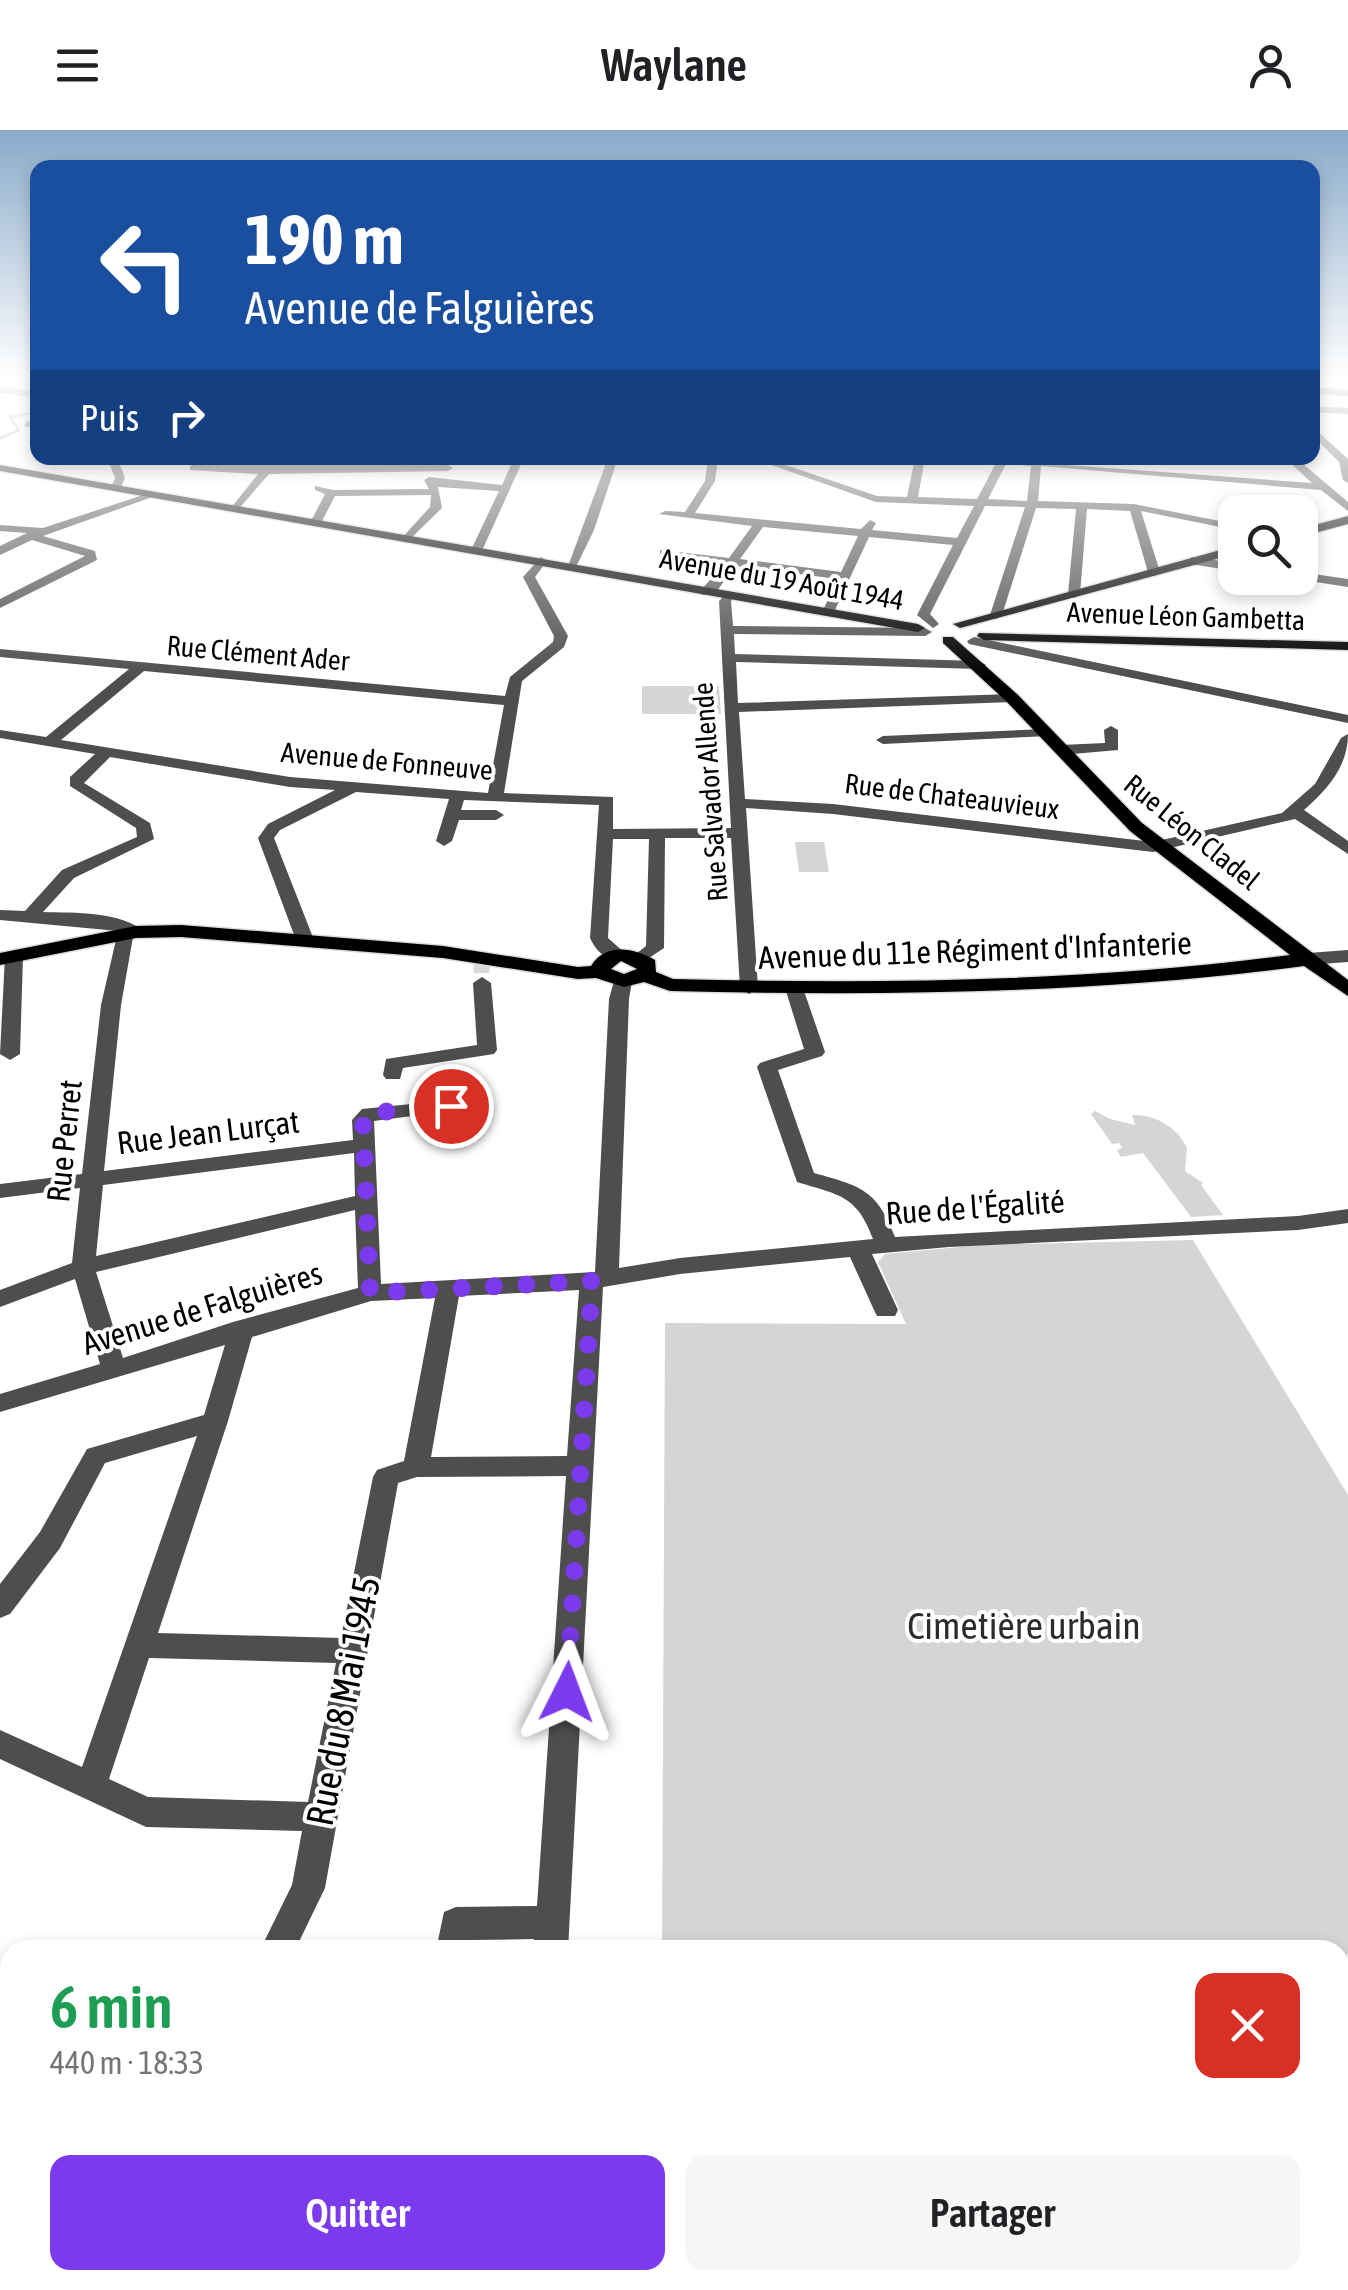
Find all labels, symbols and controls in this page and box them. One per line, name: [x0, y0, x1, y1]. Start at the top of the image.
icon: menu: [50, 38, 105, 93]
icon: person: [1243, 38, 1298, 93]
text: Waylane: [601, 39, 747, 91]
text: 190 m: [245, 199, 404, 279]
icon: left: [80, 200, 210, 330]
text: Avenue de Falguières: [245, 282, 595, 334]
icon: right: [159, 390, 214, 445]
text: Puis: [80, 396, 139, 439]
map controls: [1218, 495, 1318, 595]
button: search: [1218, 495, 1318, 595]
street label: Avenue du 19 Août 1944: [658, 542, 906, 616]
street label: Avenue Léon Gambetta: [1066, 596, 1306, 636]
street label: Rue Clément Ader: [166, 629, 351, 677]
street label: Rue Salvador Allende: [686, 681, 734, 903]
street label: Avenue de Fonneuve: [280, 736, 494, 786]
street label: Rue de Chateauvieux: [843, 767, 1061, 825]
street label: Rue Léon Cladel: [1118, 768, 1266, 897]
street label: Avenue du 11e Régiment d'Infanterie: [758, 924, 1192, 976]
pin: [409, 1064, 494, 1149]
street label: Rue Perret: [39, 1078, 89, 1204]
icon: arrive: [424, 1079, 479, 1134]
street label: Rue Jean Lurçat: [115, 1102, 301, 1162]
street label: Rue de l'Égalité: [884, 1182, 1066, 1232]
street label: Avenue de Falguières: [78, 1254, 326, 1362]
street label: Rue du 8 Mai 1945: [298, 1573, 388, 1829]
park label: Cimetière urbain: [907, 1604, 1141, 1647]
position arrow: [515, 1640, 619, 1744]
text: 6 min: [50, 1972, 173, 2041]
button: close: [1195, 1973, 1300, 2078]
text: 440 m · 18:33: [50, 2044, 204, 2081]
button: Quitter: [50, 2155, 665, 2270]
button: Partager: [685, 2155, 1300, 2270]

